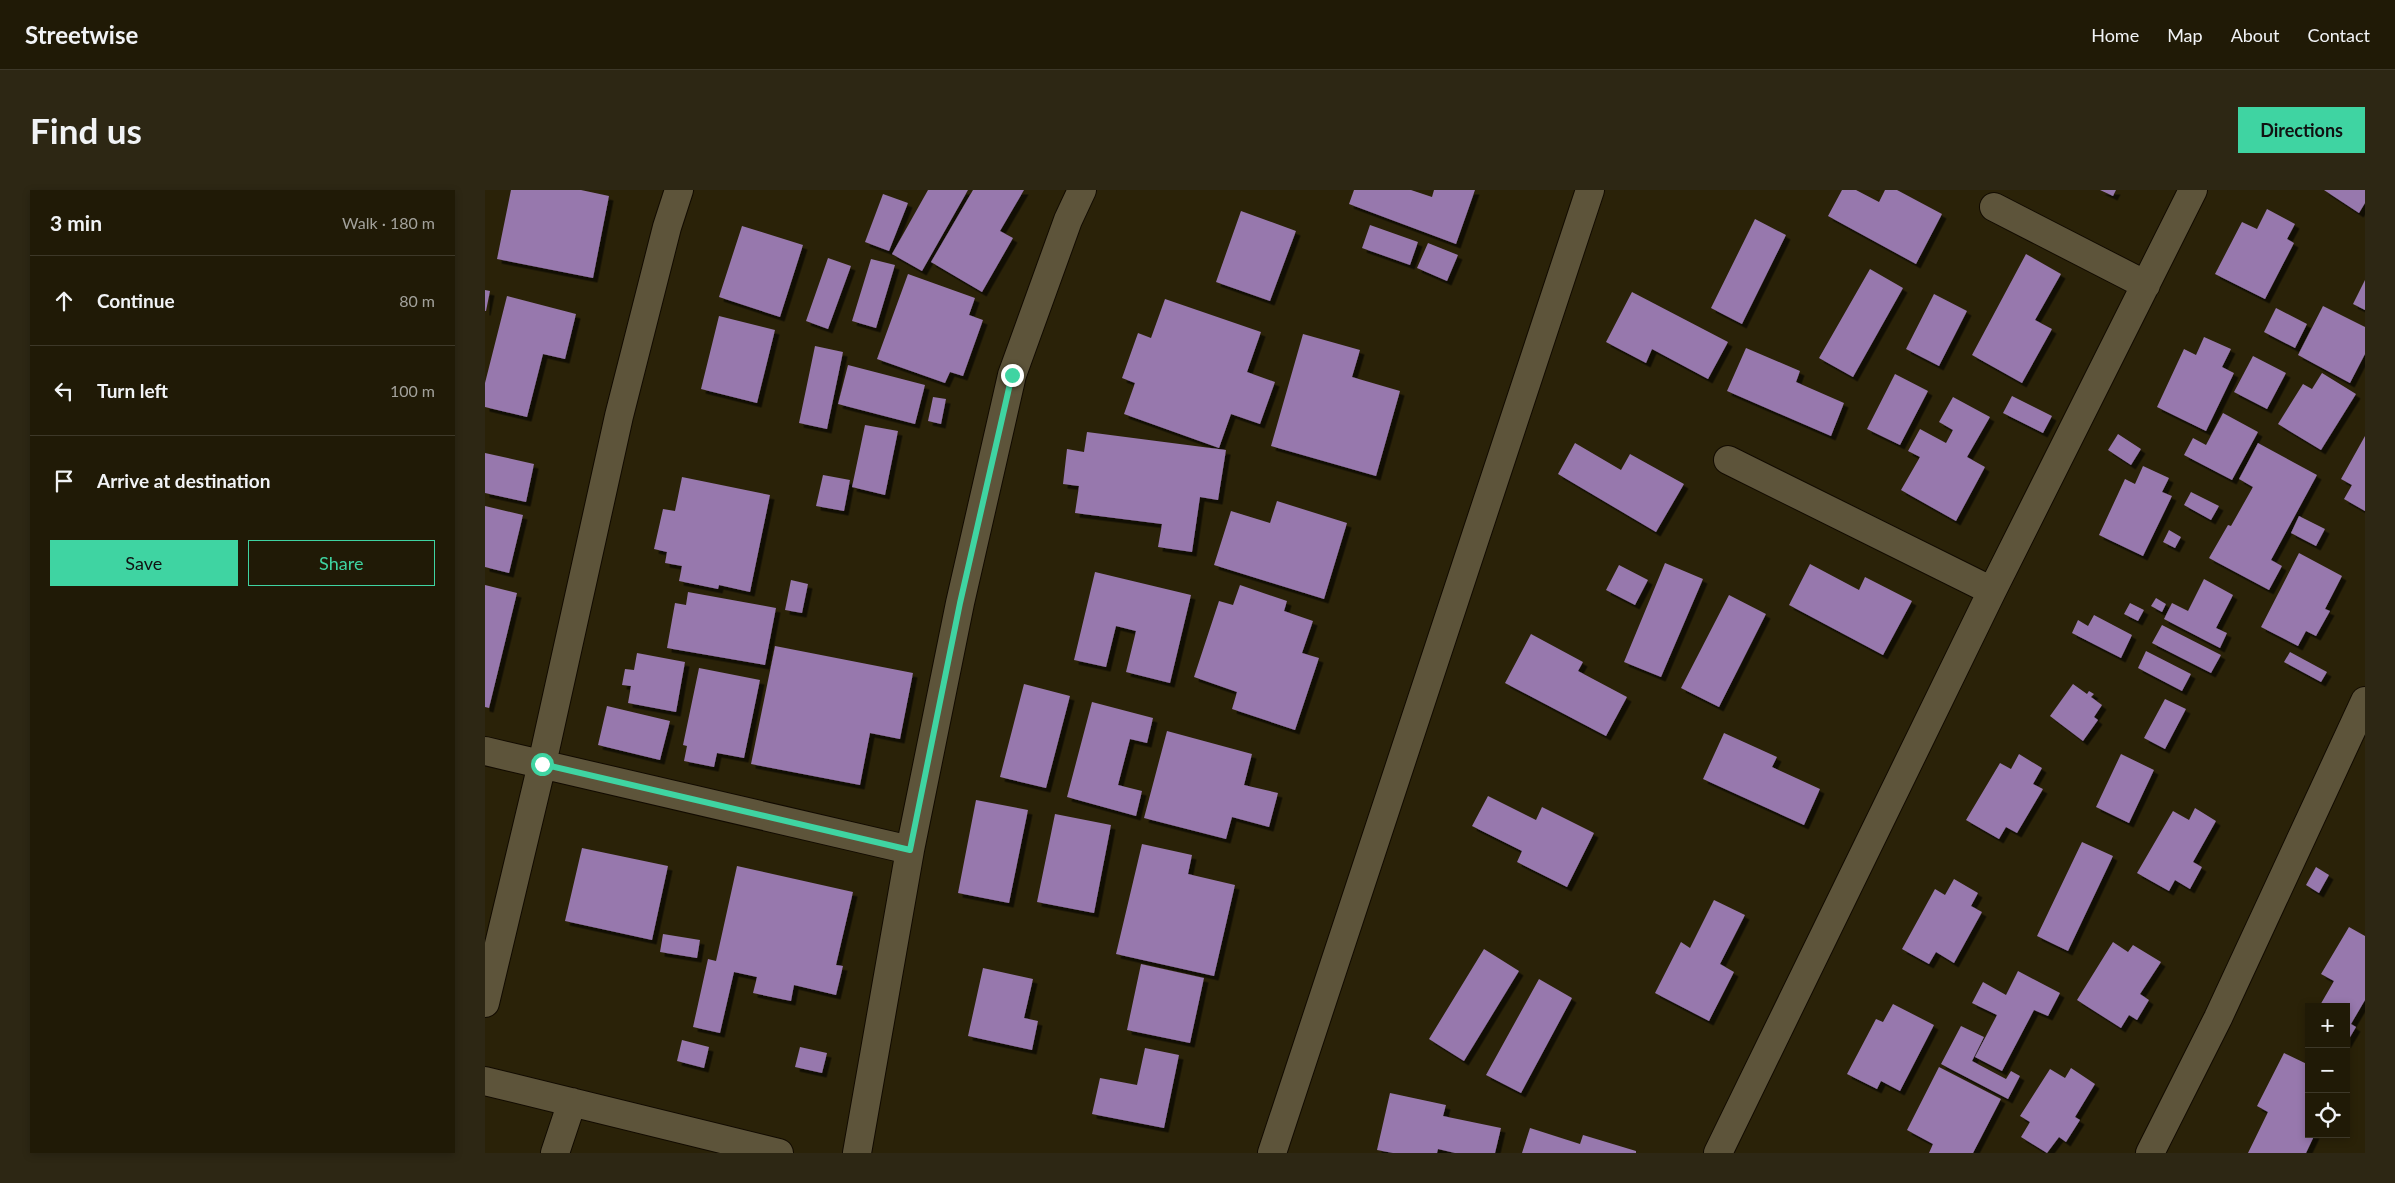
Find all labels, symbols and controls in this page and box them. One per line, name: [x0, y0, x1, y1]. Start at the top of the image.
text: Streetwise: [25, 20, 138, 49]
text: Home: [2091, 24, 2139, 46]
text: Map: [2167, 24, 2203, 46]
text: About: [2231, 24, 2280, 46]
text: Contact: [2308, 24, 2370, 46]
button: Directions: [2238, 107, 2365, 153]
text: Find us: [30, 109, 142, 151]
text: 3 min: [50, 210, 102, 235]
text: Walk · 180 m: [342, 213, 435, 232]
icon: ahead: [50, 287, 78, 315]
text: Continue: [97, 289, 175, 312]
text: 80 m: [399, 291, 435, 310]
route end: [1001, 364, 1024, 387]
icon: left: [50, 377, 78, 405]
text: Turn left: [97, 379, 168, 402]
text: 100 m: [390, 381, 435, 400]
icon: arrive: [50, 467, 78, 495]
text: Arrive at destination: [97, 469, 270, 492]
button: Save: [50, 540, 238, 586]
button: Share: [248, 540, 435, 586]
route start: [531, 753, 554, 776]
map controls: [2305, 1003, 2350, 1138]
button: +: [2305, 1003, 2350, 1048]
button: −: [2305, 1048, 2350, 1093]
button: locate: [2305, 1093, 2350, 1138]

